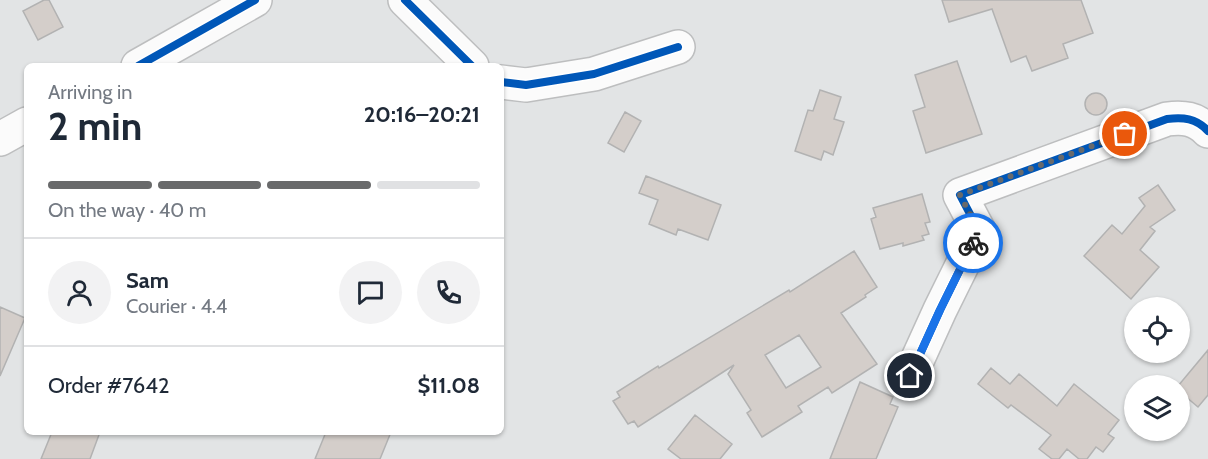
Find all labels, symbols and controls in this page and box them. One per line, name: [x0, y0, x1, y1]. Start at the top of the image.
text: Arriving in: [48, 80, 132, 104]
text: 20:16–20:21: [364, 101, 480, 128]
text: 2 min: [48, 102, 142, 150]
pin: [1099, 108, 1150, 159]
icon: bag: [1108, 117, 1141, 150]
text: On the way · 40 m: [48, 198, 206, 222]
courier: [943, 213, 1003, 273]
icon: bike: [957, 227, 990, 260]
button: person: [48, 261, 111, 324]
button: chat: [339, 261, 402, 324]
button: phone: [417, 261, 480, 324]
text: Sam: [126, 267, 169, 294]
text: Courier · 4.4: [126, 294, 227, 318]
map controls: [1124, 297, 1190, 441]
button: locate: [1124, 297, 1190, 363]
pin: [884, 350, 935, 401]
icon: home: [893, 359, 926, 392]
text: Order #7642: [48, 372, 170, 399]
text: $11.08: [417, 372, 480, 399]
button: layers: [1124, 375, 1190, 441]

